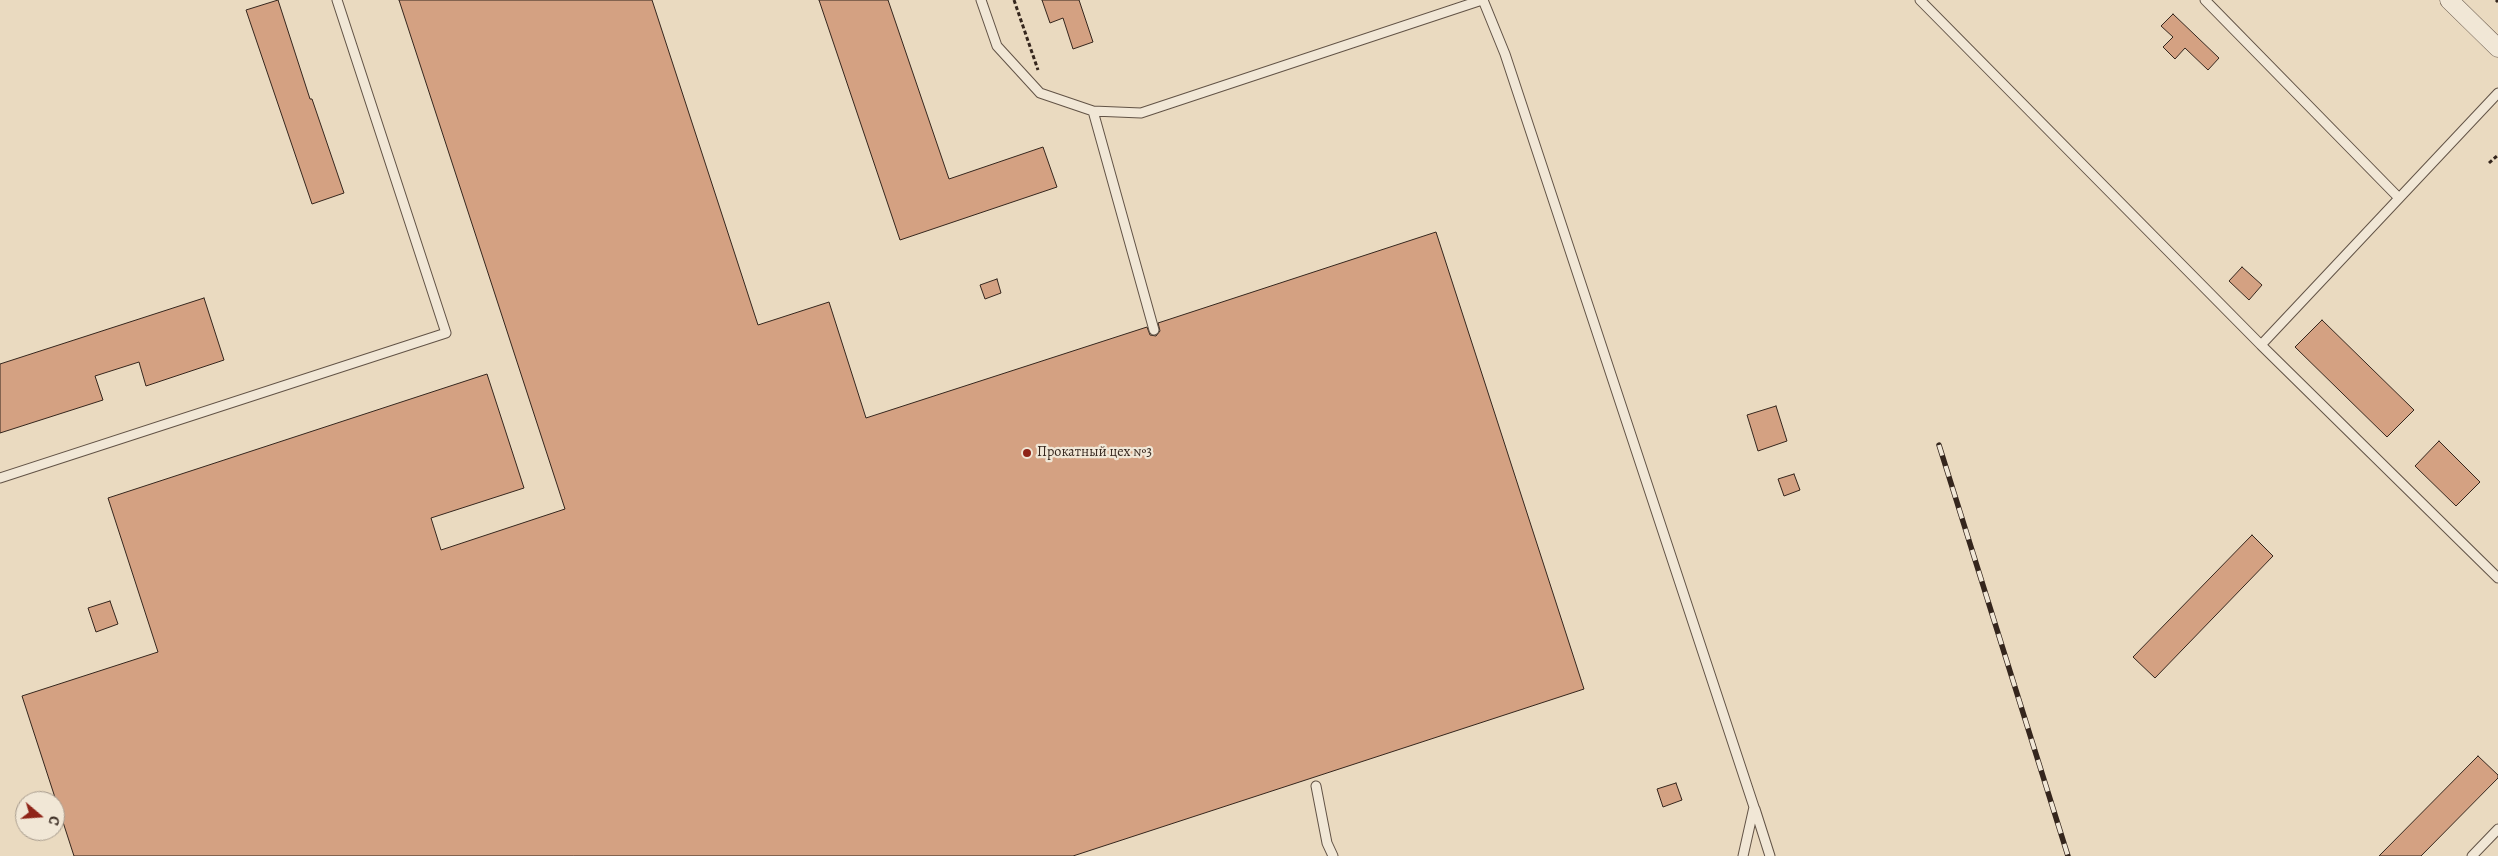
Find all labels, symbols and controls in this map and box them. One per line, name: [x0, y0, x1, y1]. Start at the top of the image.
place label: Прокатный цех №3: [1037, 445, 1152, 461]
marker: Прокатный цех №3: [1021, 447, 1033, 459]
north arrow: [15, 791, 65, 841]
text: С: [43, 813, 64, 828]

